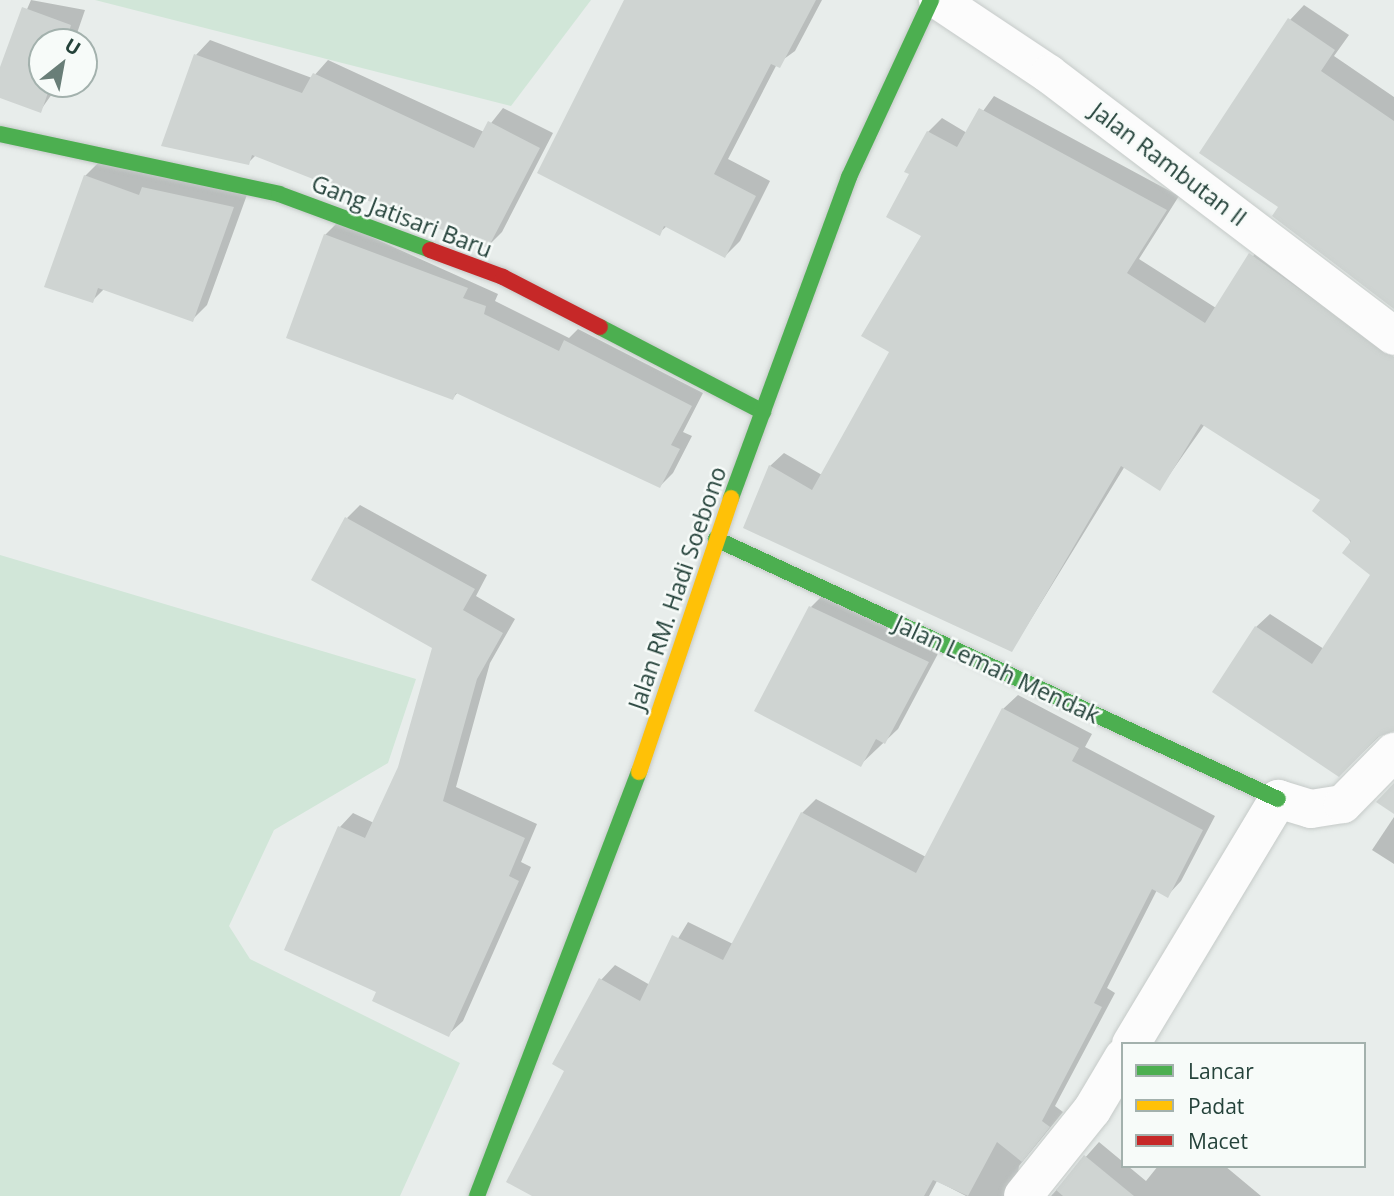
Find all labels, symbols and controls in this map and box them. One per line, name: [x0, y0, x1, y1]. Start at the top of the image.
north arrow: [28, 28, 98, 98]
text: U: [60, 32, 86, 62]
street label: Jalan Rambutan II: [1086, 96, 1252, 232]
street label: Gang Jatisari Baru: [308, 169, 496, 263]
street label: Jalan RM. Hadi Soebono: [622, 463, 732, 713]
street label: Jalan Lemah Mendak: [890, 609, 1104, 729]
legend: [1121, 1042, 1366, 1168]
text: Lancar: [1188, 1057, 1254, 1085]
text: Padat: [1188, 1092, 1244, 1120]
text: Macet: [1188, 1127, 1248, 1155]

